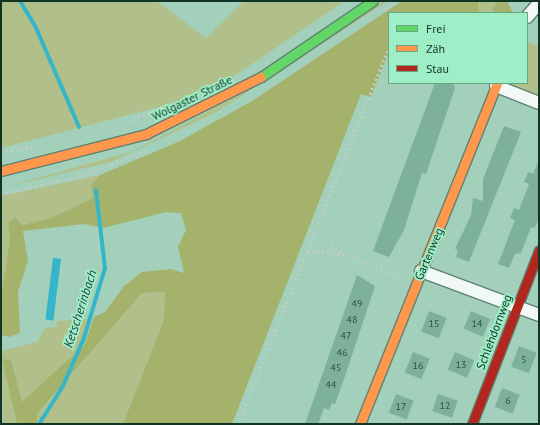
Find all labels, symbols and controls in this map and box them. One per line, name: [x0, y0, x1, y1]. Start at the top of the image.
legend: [388, 12, 528, 84]
text: Frei: [426, 21, 446, 36]
text: Zäh: [426, 41, 445, 56]
text: Stau: [426, 61, 449, 76]
street label: Wolgaster Straße: [149, 72, 235, 124]
street label: Gartenweg: [412, 226, 446, 282]
water label: Ketscherinbach: [61, 268, 101, 350]
street label: Schlehdornweg: [473, 292, 515, 372]
house number: 49: [352, 298, 362, 310]
house number: 48: [347, 314, 357, 326]
house number: 15: [429, 318, 439, 330]
house number: 14: [472, 318, 482, 330]
house number: 47: [341, 330, 351, 342]
house number: 46: [337, 347, 347, 359]
house number: 5: [521, 354, 527, 366]
house number: 13: [456, 359, 466, 371]
house number: 16: [413, 360, 423, 372]
house number: 45: [331, 362, 341, 374]
house number: 44: [326, 379, 336, 391]
house number: 6: [505, 395, 511, 407]
house number: 12: [440, 400, 450, 412]
house number: 17: [396, 401, 406, 413]

